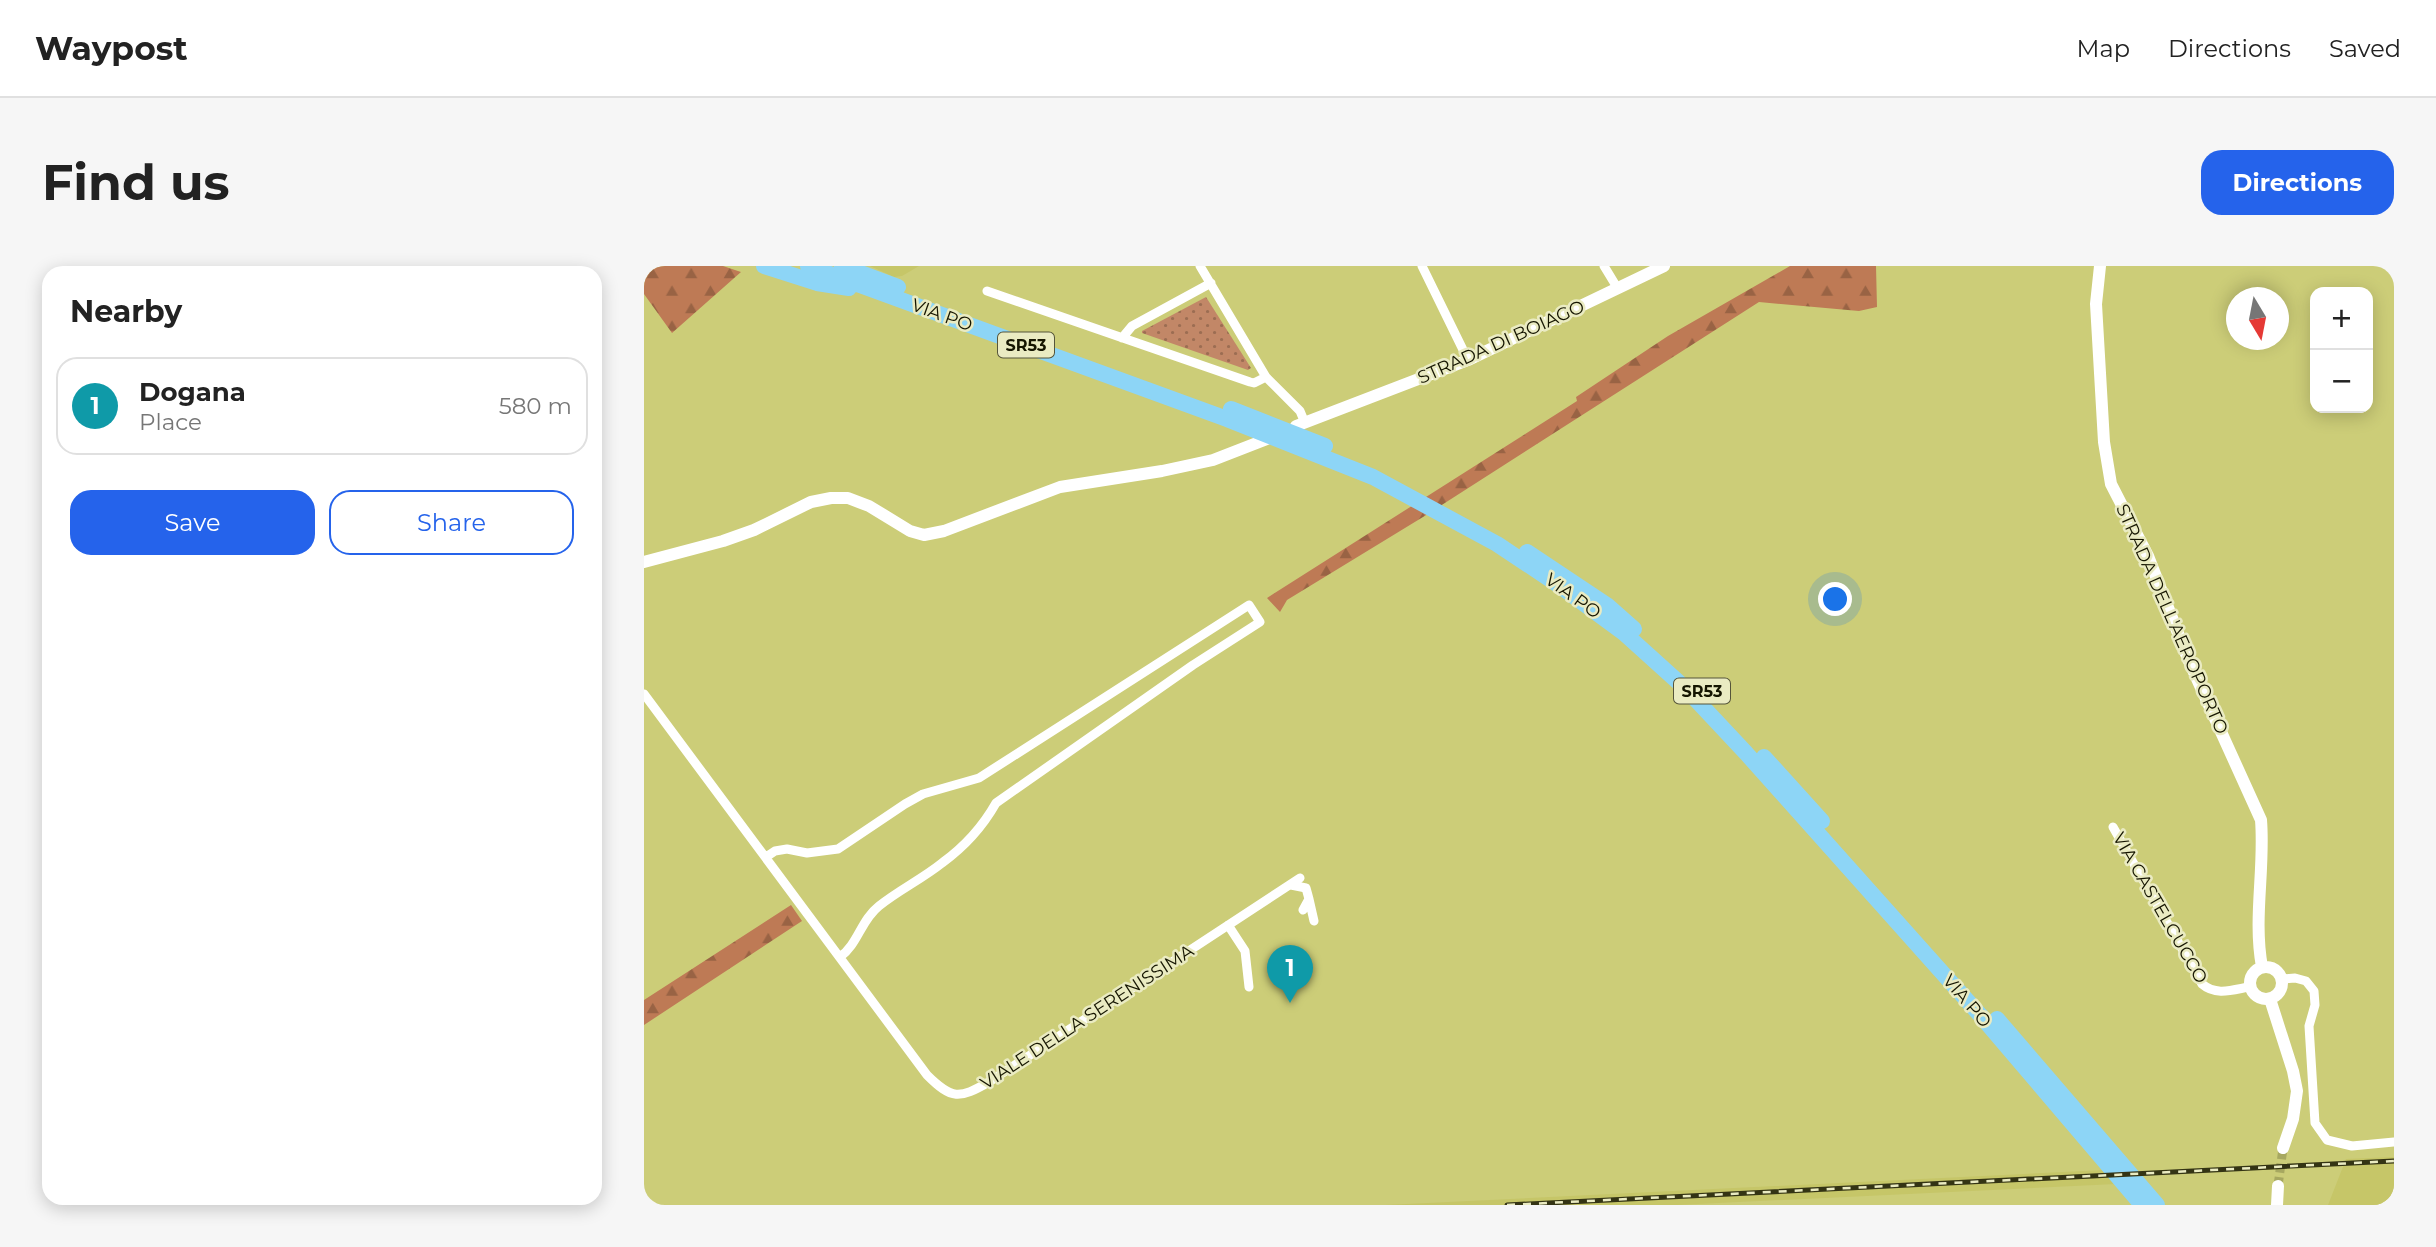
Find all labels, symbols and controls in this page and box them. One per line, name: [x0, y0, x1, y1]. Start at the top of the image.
text: Waypost: [35, 28, 188, 68]
text: Map: [2077, 34, 2130, 63]
text: Directions: [2168, 34, 2291, 63]
text: Saved: [2329, 34, 2401, 63]
button: Directions: [2201, 150, 2394, 215]
text: Find us: [42, 153, 230, 212]
north arrow: [2226, 287, 2289, 350]
map controls: [2310, 287, 2373, 413]
button: +: [2310, 287, 2373, 350]
text: Nearby: [70, 293, 182, 330]
street label: VIA PO: [908, 294, 976, 336]
street label: STRADA DI BOIAGO: [1414, 295, 1588, 389]
road number: SR53: [998, 332, 1054, 358]
button: −: [2310, 350, 2373, 413]
text: Dogana: [139, 376, 246, 408]
text: 1: [90, 392, 100, 420]
text: 580 m: [499, 392, 572, 420]
text: Place: [139, 408, 202, 436]
button: Save: [70, 490, 315, 555]
button: Share: [329, 490, 574, 555]
street label: STRADA DELL'AEROPORTO: [2111, 501, 2233, 737]
street label: VIA PO: [1541, 568, 1605, 624]
your location: [1818, 582, 1852, 616]
road number: SR53: [1674, 678, 1730, 704]
street label: VIA CASTELCUCCO: [2108, 829, 2212, 987]
street label: VIALE DELLA SERENISSIMA: [976, 940, 1198, 1094]
pin: 1: [1267, 945, 1313, 1003]
street label: VIA PO: [1938, 970, 1996, 1032]

